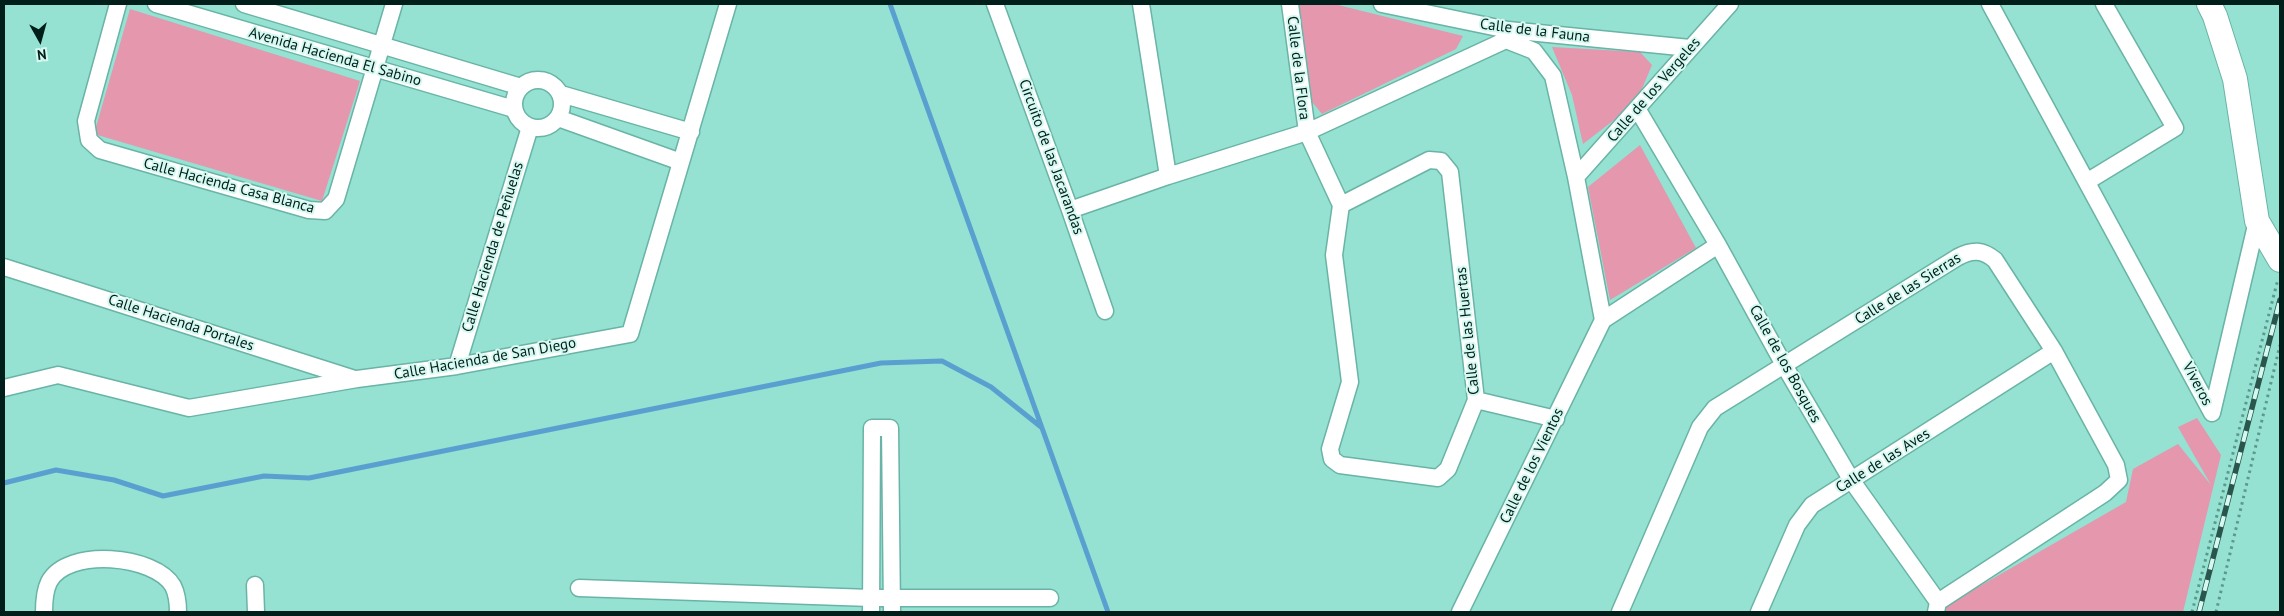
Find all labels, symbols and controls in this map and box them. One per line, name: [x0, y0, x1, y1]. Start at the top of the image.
north arrow: [15, 15, 65, 65]
street label: Calle de la Flora: [1283, 15, 1313, 121]
street label: Calle de la Fauna: [1479, 15, 1591, 47]
street label: Avenida Hacienda El Sabino: [247, 24, 423, 90]
street label: Calle de los Vergeles: [1604, 34, 1704, 146]
text: N: [36, 45, 47, 64]
street label: Circuito de las Jacarandas: [1015, 77, 1087, 237]
street label: Calle Hacienda Casa Blanca: [142, 154, 316, 218]
street label: Calle Hacienda de Peñuelas: [459, 160, 527, 334]
street label: Calle de las Sierras: [1852, 249, 1964, 329]
street label: Calle de las Huertas: [1452, 266, 1484, 396]
street label: Calle Hacienda Portales: [106, 291, 256, 355]
street label: Calle de los Bosques: [1745, 302, 1825, 426]
street label: Calle Hacienda de San Diego: [393, 334, 577, 384]
street label: Viveros: [2178, 359, 2216, 409]
street label: Calle de los Vientos: [1496, 405, 1568, 527]
street label: Calle de las Aves: [1833, 425, 1933, 497]

